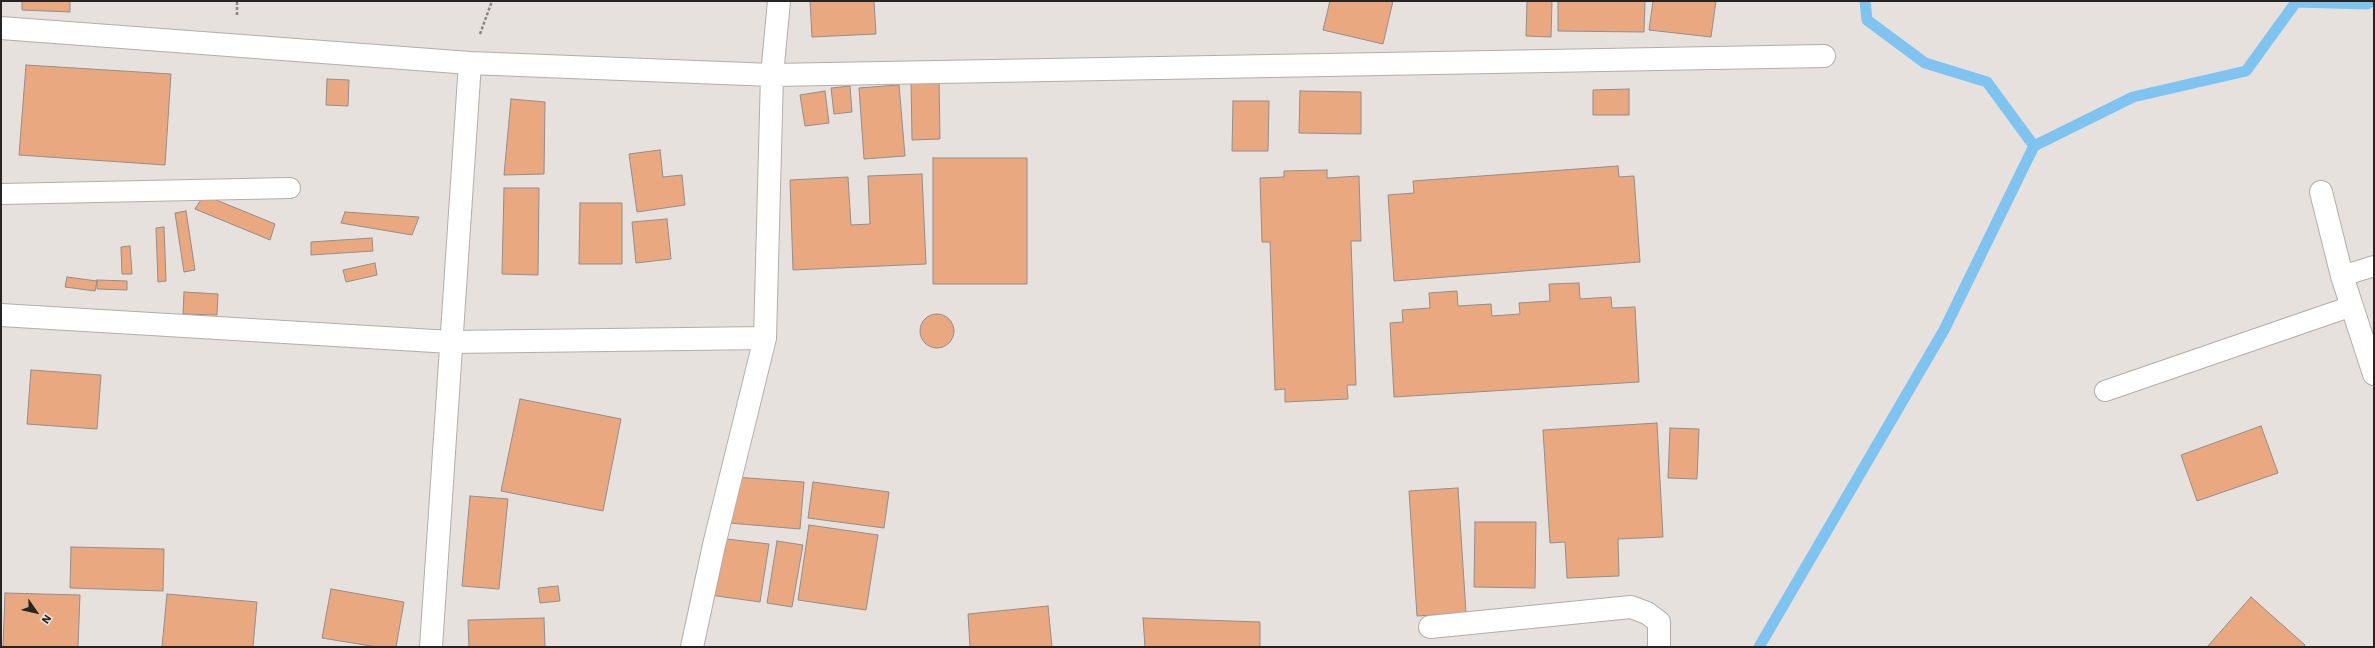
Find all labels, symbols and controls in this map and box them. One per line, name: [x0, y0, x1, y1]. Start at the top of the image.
north arrow: [16, 592, 56, 632]
text: N: [39, 612, 54, 626]

